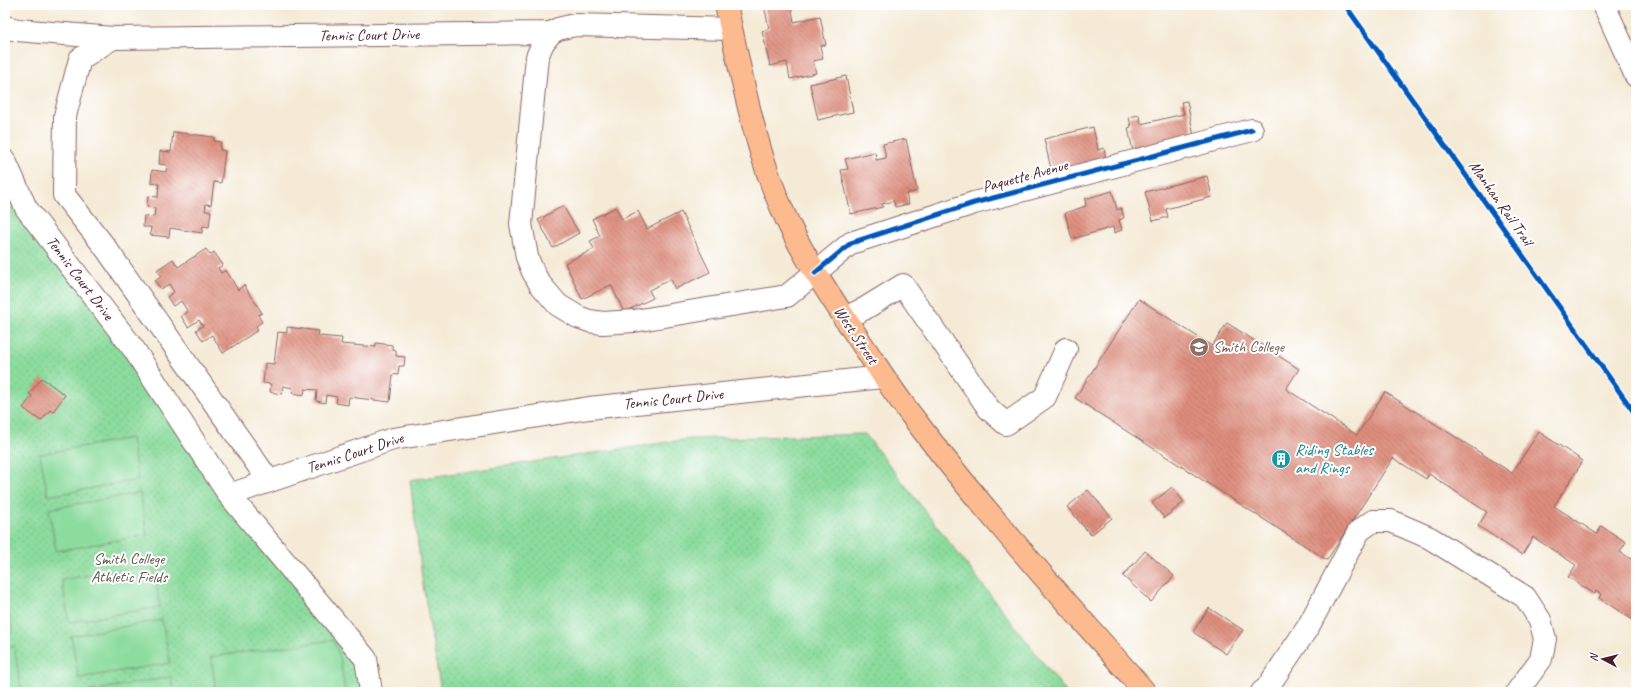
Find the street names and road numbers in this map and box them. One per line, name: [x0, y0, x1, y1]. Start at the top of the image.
street label: Tennis Court Drive: [319, 24, 421, 46]
street label: Paquette Avenue: [980, 155, 1072, 197]
street label: Manhan Rail Trail: [1464, 157, 1540, 252]
street label: Tennis Court Drive: [42, 232, 119, 326]
street label: West Street: [829, 302, 884, 369]
street label: Tennis Court Drive: [622, 384, 726, 414]
street label: Tennis Court Drive: [304, 427, 408, 478]

